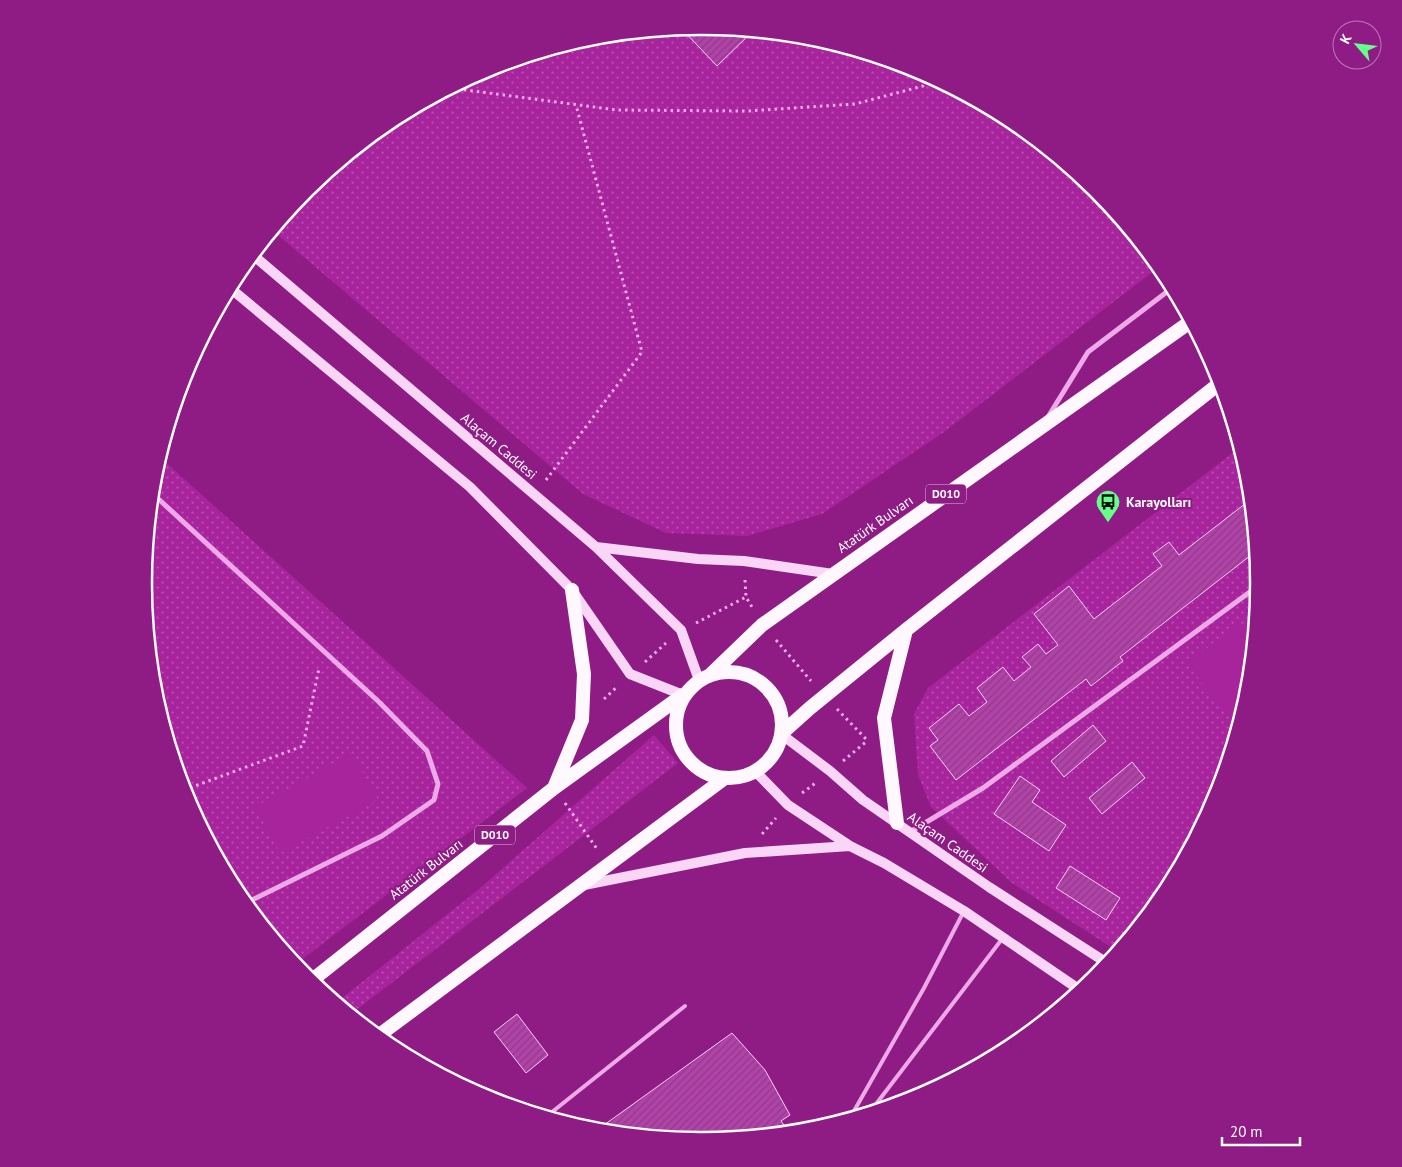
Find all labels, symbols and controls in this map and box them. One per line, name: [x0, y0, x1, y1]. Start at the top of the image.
north arrow: [1332, 20, 1382, 70]
text: K: [1336, 31, 1356, 47]
street label: Alaçam Caddesi: [457, 409, 541, 483]
road number: D010: [926, 484, 966, 504]
bus stop icon: Karayolları: [1095, 489, 1121, 523]
street label: Atatürk Bulvarı: [833, 491, 917, 557]
place label: Karayolları: [1126, 493, 1191, 511]
street label: Alaçam Caddesi: [904, 808, 992, 876]
road number: D010: [475, 826, 515, 844]
street label: Atatürk Bulvarı: [385, 835, 467, 903]
scale bar: [1222, 1114, 1300, 1146]
text: 20 m: [1230, 1122, 1263, 1141]

